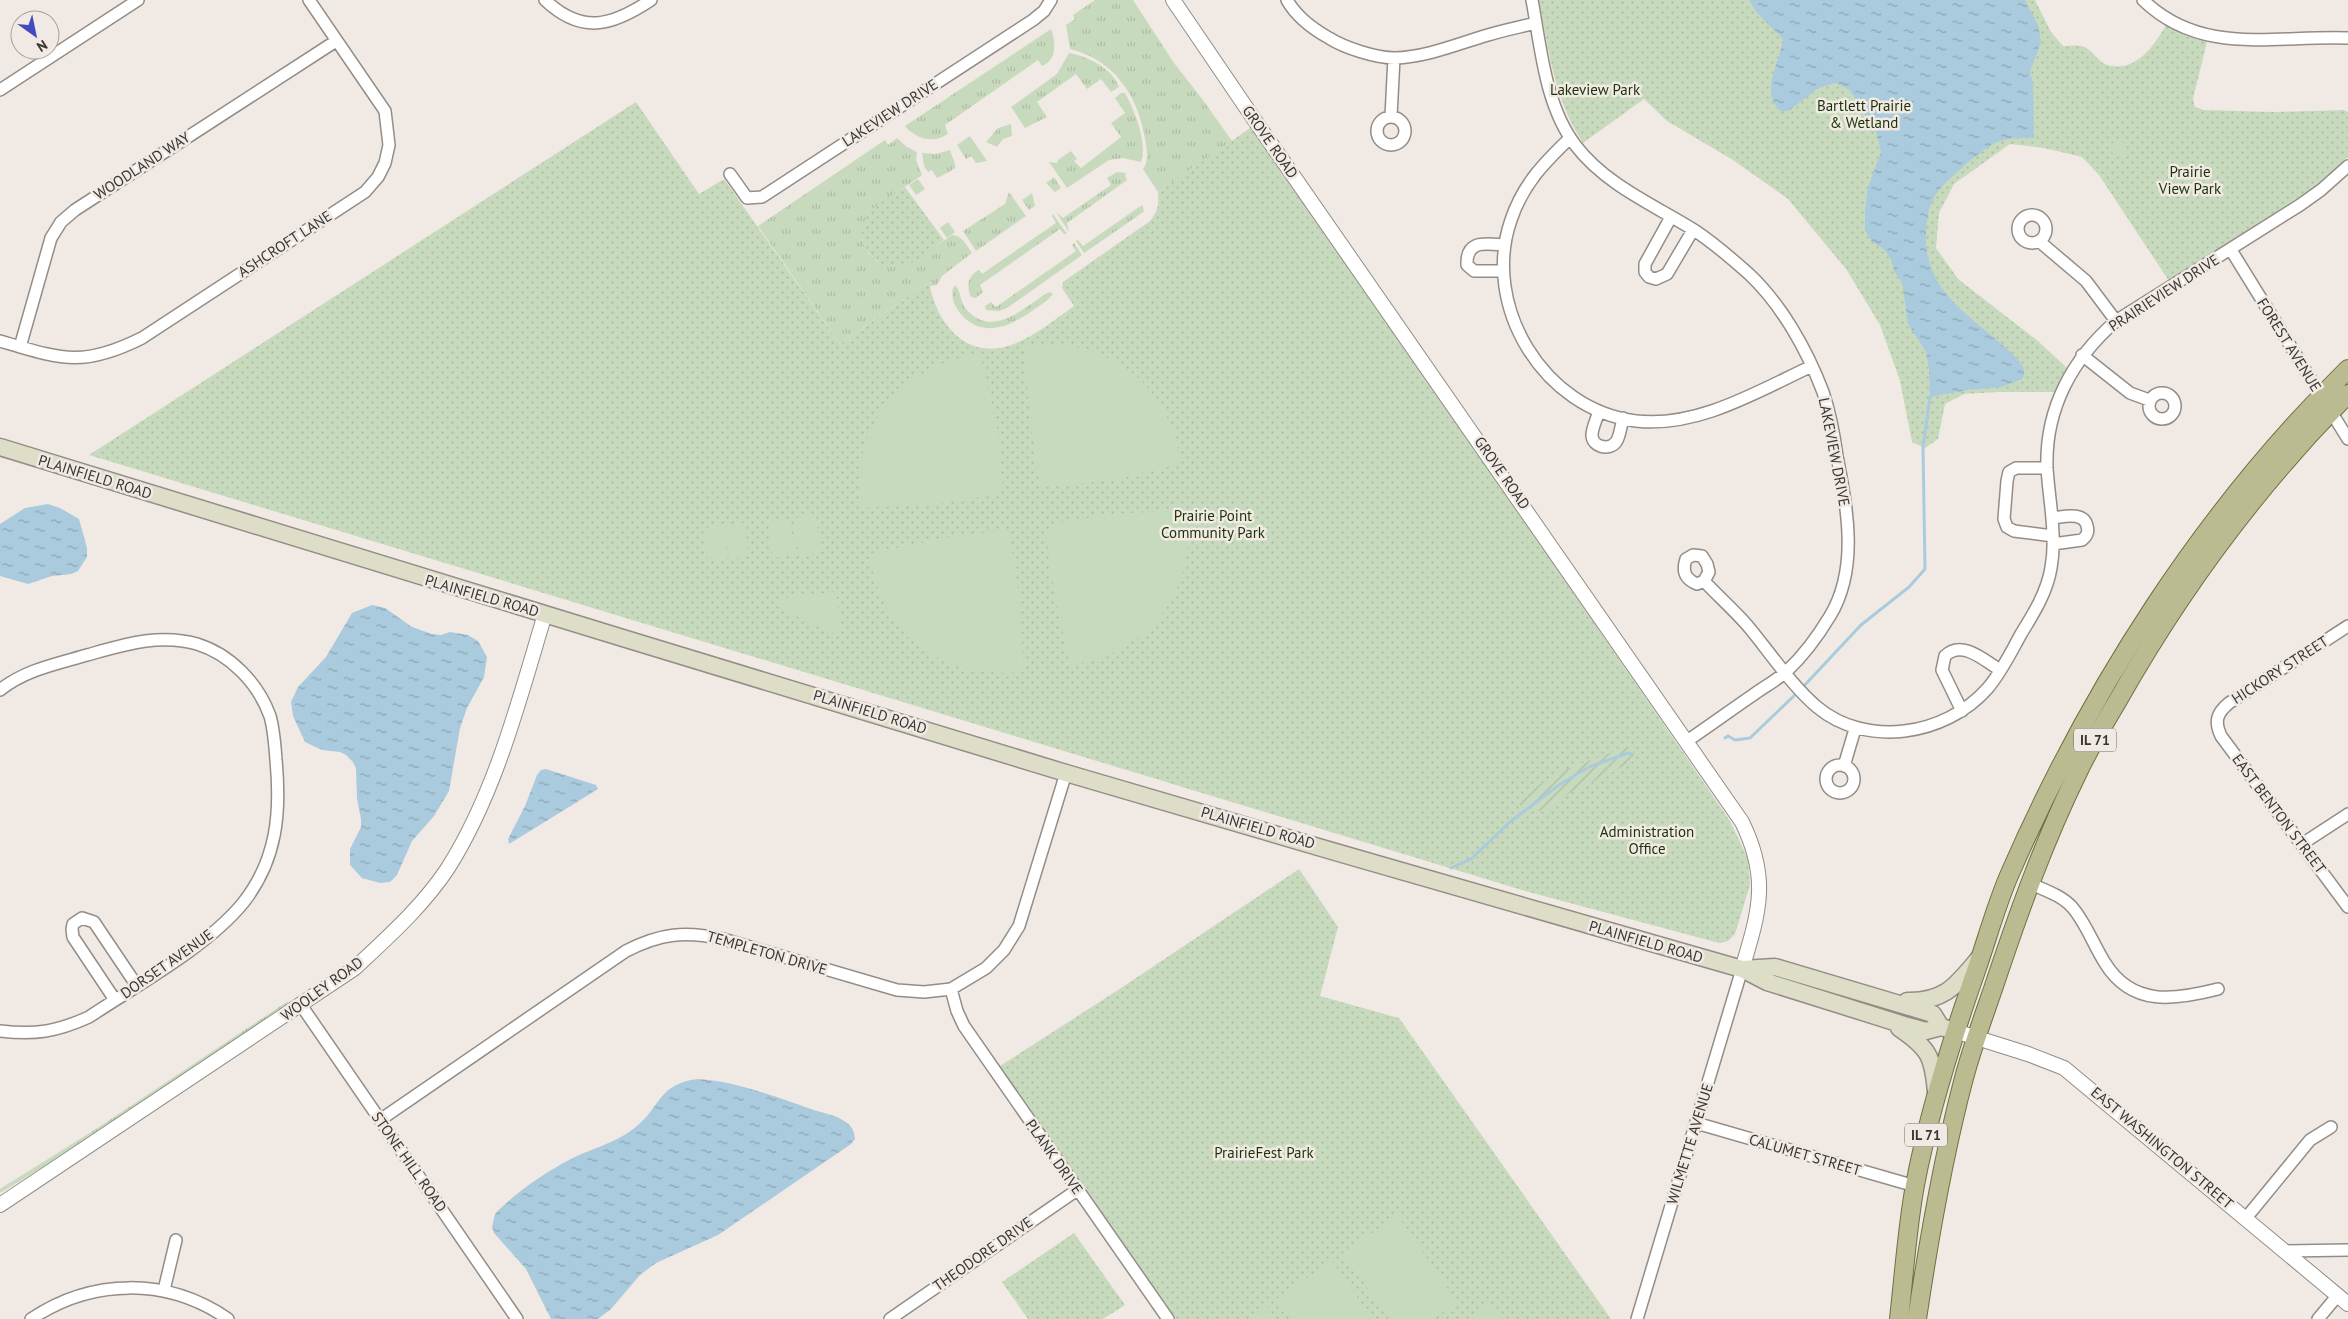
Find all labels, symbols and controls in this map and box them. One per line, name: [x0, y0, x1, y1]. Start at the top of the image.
north arrow: [10, 10, 60, 60]
text: N: [33, 36, 51, 56]
street label: LAKEVIEW DRIVE: [838, 75, 941, 151]
park label: Lakeview Park: [1550, 80, 1641, 99]
park label: Bartlett Prairie & Wetland: [1817, 96, 1911, 132]
street label: GROVE ROAD: [1238, 102, 1302, 182]
street label: WOODLAND WAY: [90, 127, 194, 204]
park label: Prairie View Park: [2158, 162, 2222, 198]
street label: ASHCROFT LANE: [234, 206, 335, 281]
street label: PRAIRIEVIEW DRIVE: [2105, 250, 2223, 335]
street label: FOREST AVENUE: [2253, 294, 2326, 395]
street label: LAKEVIEW DRIVE: [1815, 396, 1854, 508]
street label: GROVE ROAD: [1470, 433, 1534, 513]
street label: PLAINFIELD ROAD: [36, 450, 154, 503]
park label: Prairie Point Community Park: [1161, 506, 1266, 542]
street label: PLAINFIELD ROAD: [423, 570, 541, 621]
street label: HICKORY STREET: [2228, 631, 2332, 708]
street label: PLAINFIELD ROAD: [811, 685, 929, 738]
road number: IL 71: [2074, 728, 2116, 752]
street label: EAST BENTON STREET: [2228, 750, 2331, 878]
street label: PLAINFIELD ROAD: [1199, 802, 1317, 853]
park label: Administration Office: [1600, 822, 1694, 858]
street label: PLAINFIELD ROAD: [1587, 916, 1705, 967]
street label: DORSET AVENUE: [117, 925, 217, 1003]
street label: TEMPLETON DRIVE: [705, 926, 829, 979]
street label: WOOLEY ROAD: [277, 952, 367, 1025]
street label: WILMETTE AVENUE: [1662, 1081, 1717, 1207]
street label: EAST WASHINGTON STREET: [2087, 1082, 2238, 1213]
street label: STONE HILL ROAD: [368, 1108, 451, 1216]
street label: PLANK DRIVE: [1022, 1115, 1087, 1198]
road number: IL 71: [1905, 1124, 1947, 1146]
street label: CALUMET STREET: [1747, 1129, 1864, 1180]
park label: PrairieFest Park: [1214, 1143, 1315, 1162]
street label: THEODORE DRIVE: [929, 1212, 1036, 1295]

